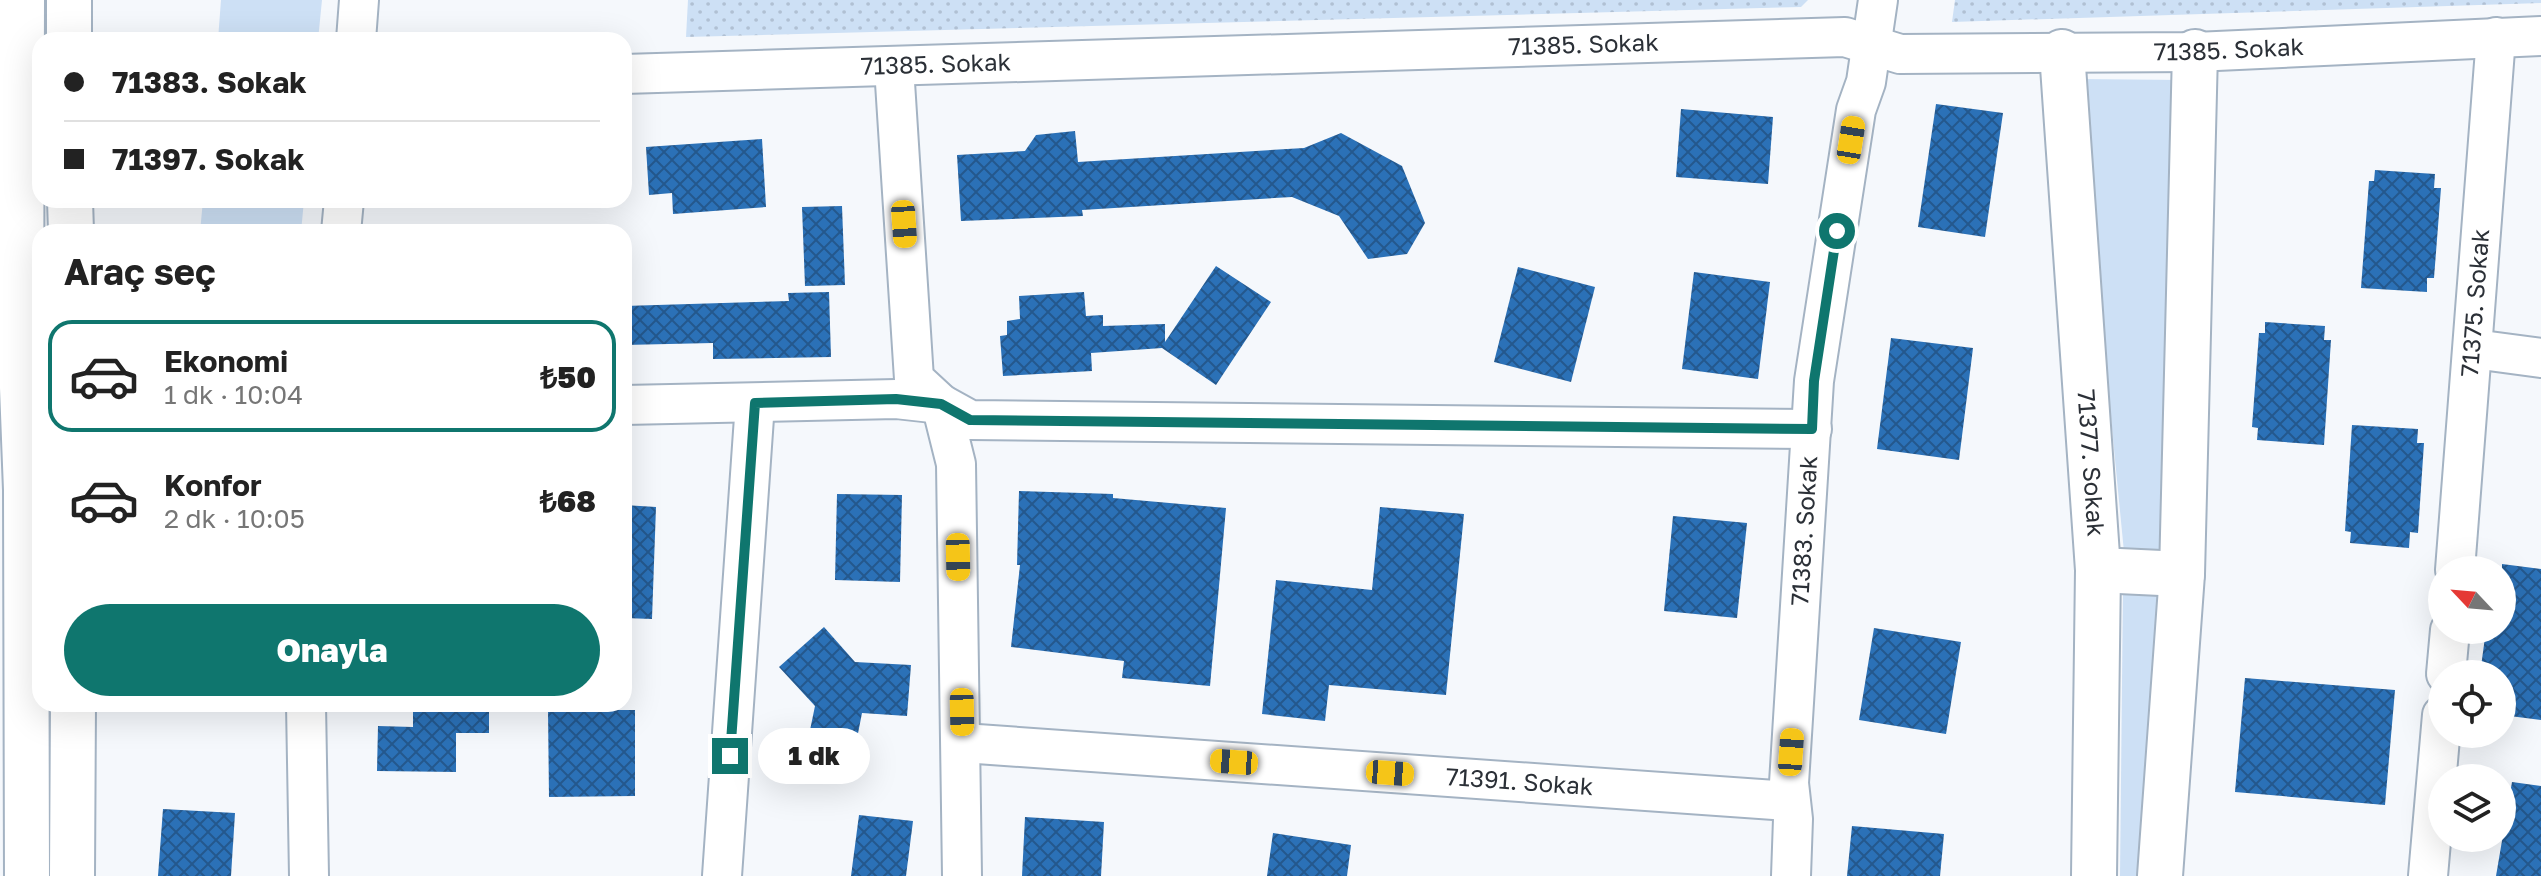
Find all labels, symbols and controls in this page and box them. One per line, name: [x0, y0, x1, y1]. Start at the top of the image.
street label: 71385. Sokak: [1508, 27, 1659, 60]
street label: 71385. Sokak: [2154, 31, 2305, 65]
street label: 71385. Sokak: [860, 46, 1011, 80]
text: 71383. Sokak: [112, 64, 307, 100]
car: [1835, 114, 1867, 166]
text: 71397. Sokak: [112, 141, 305, 177]
car: [890, 199, 918, 249]
route start: [1819, 213, 1855, 249]
street label: 71375. Sokak: [2454, 228, 2494, 378]
text: Araç seç: [64, 250, 216, 293]
icon: car: [68, 340, 140, 412]
text: Ekonomi: [164, 343, 288, 379]
text: ₺50: [540, 359, 596, 395]
text: 1 dk · 10:04: [164, 379, 303, 410]
street label: 71377. Sokak: [2072, 388, 2112, 537]
street label: 71383. Sokak: [1784, 455, 1822, 607]
icon: car: [68, 464, 140, 536]
text: Konfor: [164, 467, 262, 503]
text: ₺68: [540, 483, 596, 519]
text: 2 dk · 10:05: [164, 503, 305, 534]
car: [946, 533, 970, 581]
north arrow: [2428, 556, 2516, 644]
map controls: [2428, 556, 2516, 852]
button: Onayla: [64, 604, 600, 696]
button: locate: [2428, 660, 2516, 748]
car: [950, 688, 974, 736]
car: [1777, 727, 1805, 777]
callout: 1 dk: [758, 728, 870, 784]
route end: [712, 738, 748, 774]
text: 1 dk: [788, 740, 840, 771]
car: [1209, 748, 1259, 776]
car: [1365, 759, 1415, 787]
street label: 71391. Sokak: [1445, 761, 1595, 800]
button: layers: [2428, 764, 2516, 852]

